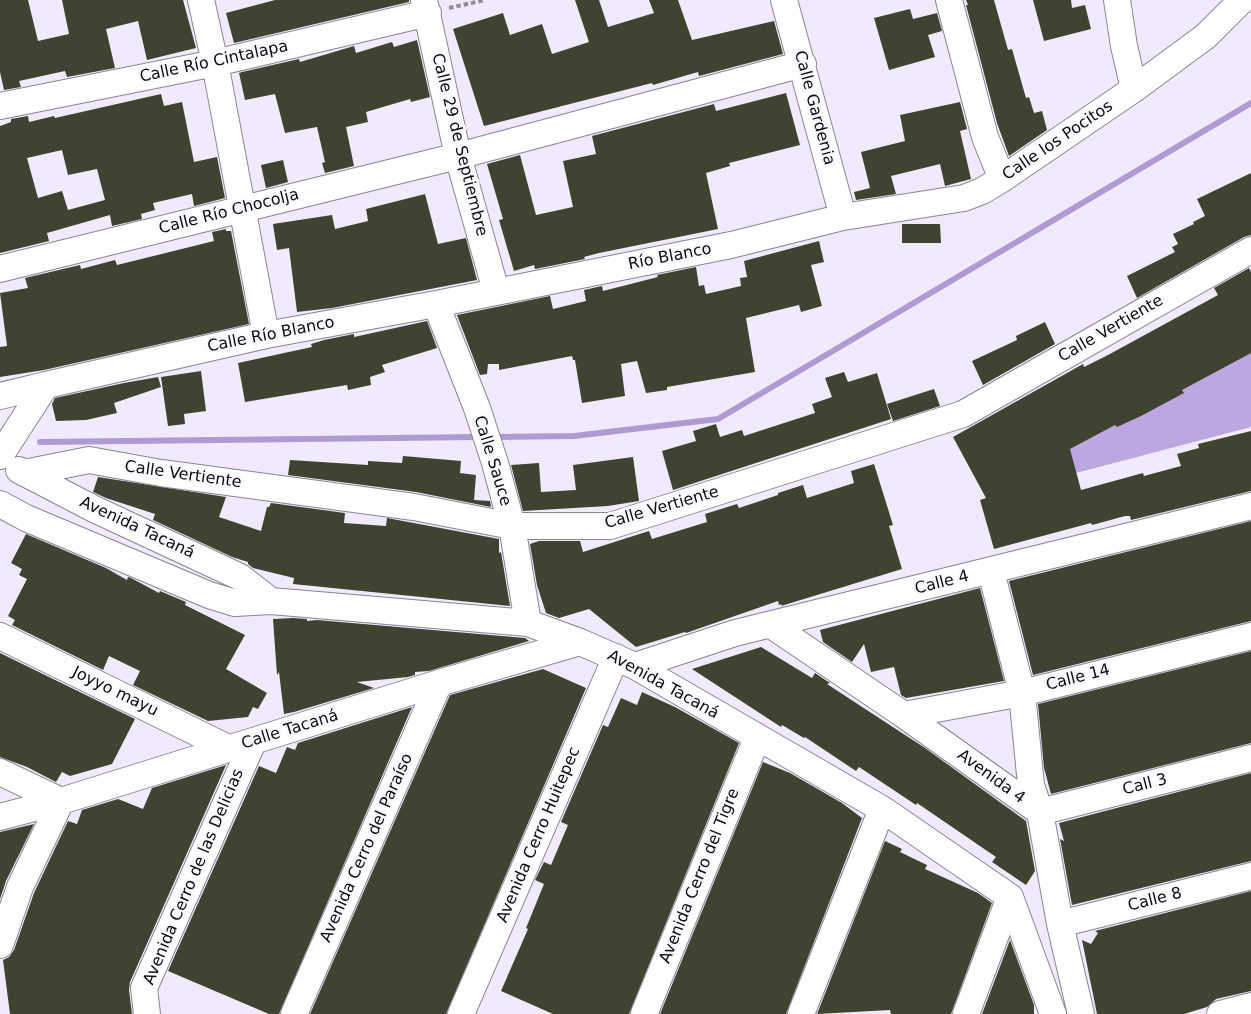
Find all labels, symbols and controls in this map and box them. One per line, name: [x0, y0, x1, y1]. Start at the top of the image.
street label: Calle Río Cintalapa: [138, 37, 290, 87]
street label: Calle Gardenia: [789, 49, 839, 167]
street label: Calle 29 de Septiembre: [427, 52, 491, 238]
street label: Calle los Pocitos: [999, 97, 1117, 185]
street label: Calle Río Chocolja: [157, 185, 301, 239]
street label: Río Blanco: [627, 240, 713, 274]
street label: Calle Vertiente: [1055, 291, 1167, 367]
street label: Calle Río Blanco: [206, 313, 336, 357]
street label: Calle Sauce: [469, 413, 515, 509]
street label: Calle Vertiente: [123, 457, 243, 493]
street label: Calle Vertiente: [603, 483, 721, 533]
street label: Avenida Tacaná: [77, 493, 197, 563]
street label: Calle 4: [913, 567, 971, 599]
street label: Avenida Tacaná: [604, 646, 722, 724]
street label: Calle 14: [1044, 661, 1112, 695]
street label: Joyyo mayu: [69, 663, 161, 721]
street label: Calle Tacaná: [239, 706, 341, 754]
street label: Avenida Cerro Huitepec: [493, 744, 585, 926]
street label: Avenida 4: [953, 746, 1029, 808]
street label: Avenida Cerro del Paraíso: [317, 751, 417, 945]
street label: Avenida Cerro de las Delicias: [140, 766, 248, 988]
street label: Call 3: [1121, 770, 1169, 800]
street label: Avenida Cerro del Tigre: [656, 786, 744, 966]
street label: Calle 8: [1126, 884, 1184, 916]

